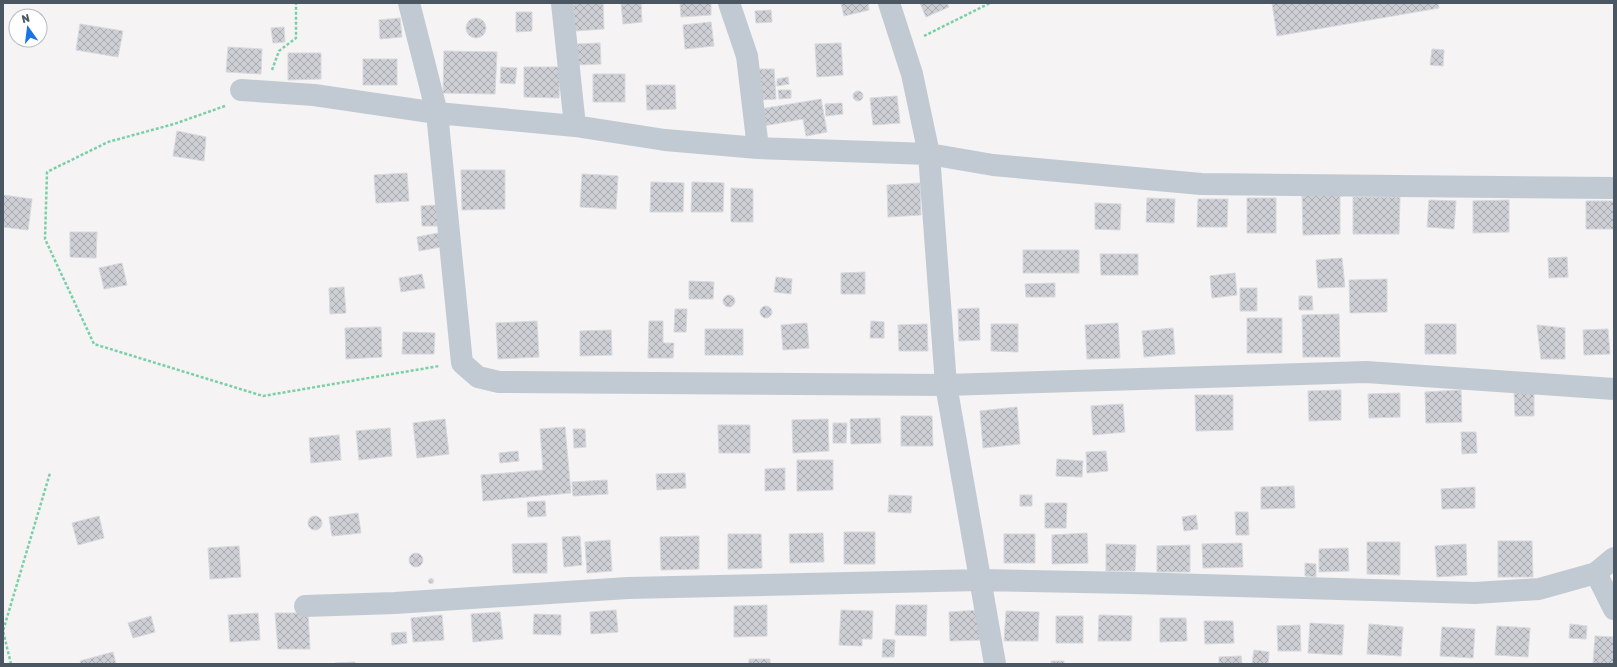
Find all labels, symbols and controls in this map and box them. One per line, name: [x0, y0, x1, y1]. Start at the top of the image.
north arrow: [8, 8, 48, 48]
text: N: [20, 11, 31, 26]

